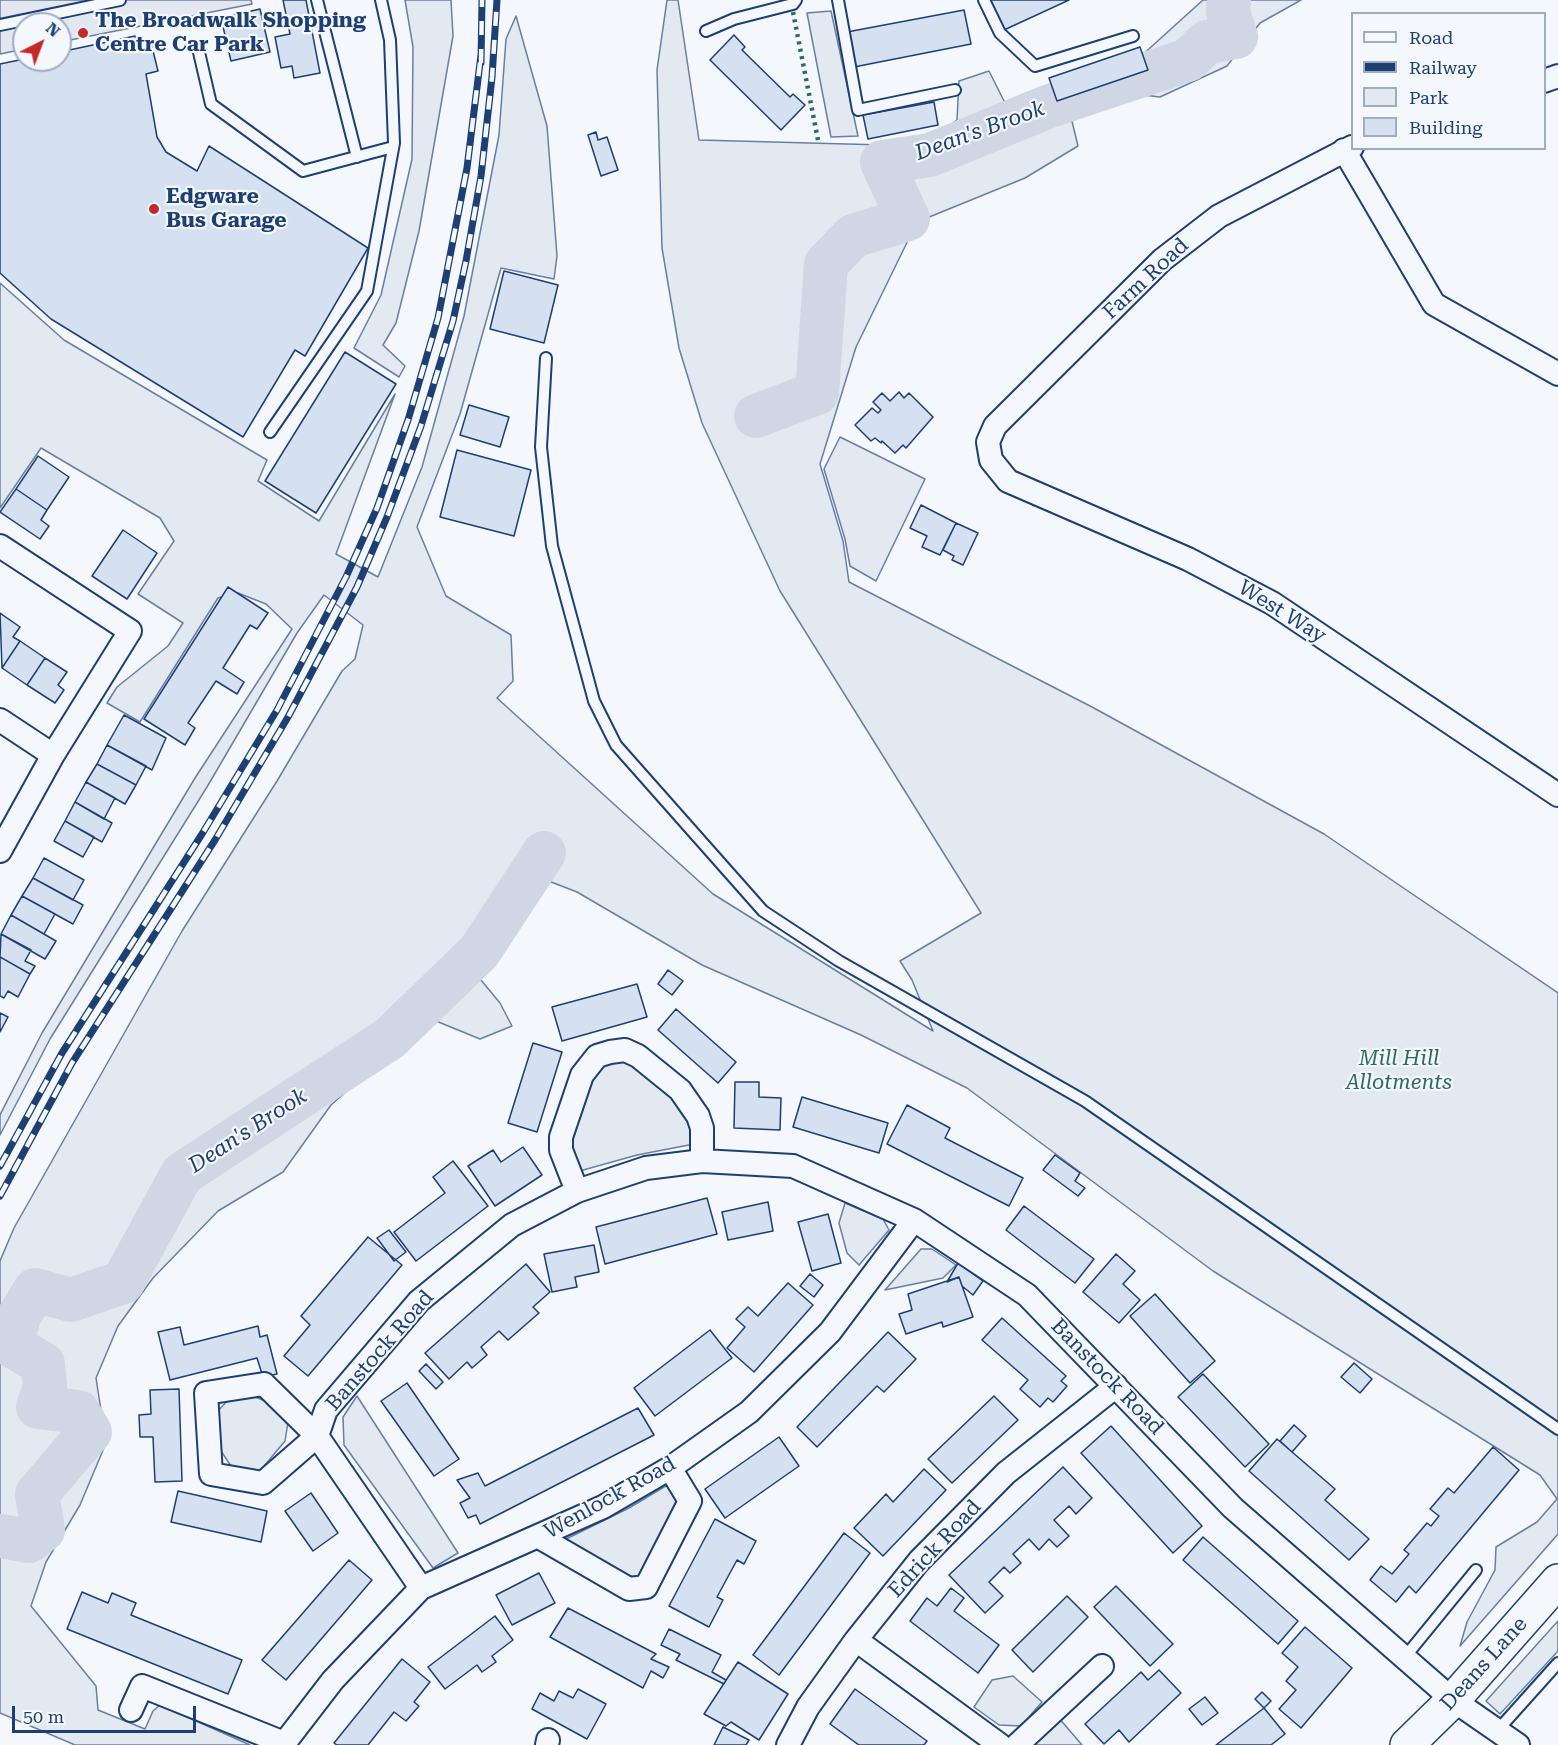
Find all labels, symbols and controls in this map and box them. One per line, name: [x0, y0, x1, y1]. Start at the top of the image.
place label: The Broadwalk Shopping Centre Car Park: [95, 8, 366, 58]
north arrow: [12, 12, 72, 72]
legend: [1351, 12, 1546, 150]
text: N: [42, 19, 64, 41]
marker: The Broadwalk Shopping Centre Car Park: [76, 26, 90, 40]
text: Road: [1409, 27, 1453, 48]
text: Railway: [1409, 57, 1477, 78]
text: Park: [1409, 87, 1449, 108]
water label: Dean's Brook: [912, 95, 1048, 167]
text: Building: [1409, 117, 1483, 138]
place label: Edgware Bus Garage: [166, 184, 286, 234]
marker: Edgware Bus Garage: [147, 202, 161, 216]
street label: Farm Road: [1098, 233, 1194, 325]
street label: West Way: [1233, 575, 1331, 649]
park label: Mill Hill Allotments: [1346, 1046, 1452, 1096]
water label: Dean's Brook: [184, 1083, 312, 1179]
street label: Banstock Road: [321, 1286, 439, 1416]
street label: Banstock Road: [1045, 1314, 1169, 1440]
street label: Wenlock Road: [540, 1451, 680, 1545]
street label: Edrick Road: [883, 1495, 987, 1603]
street label: Deans Lane: [1435, 1612, 1533, 1716]
scale bar: [15, 1694, 200, 1732]
text: 50 m: [23, 1706, 64, 1727]

